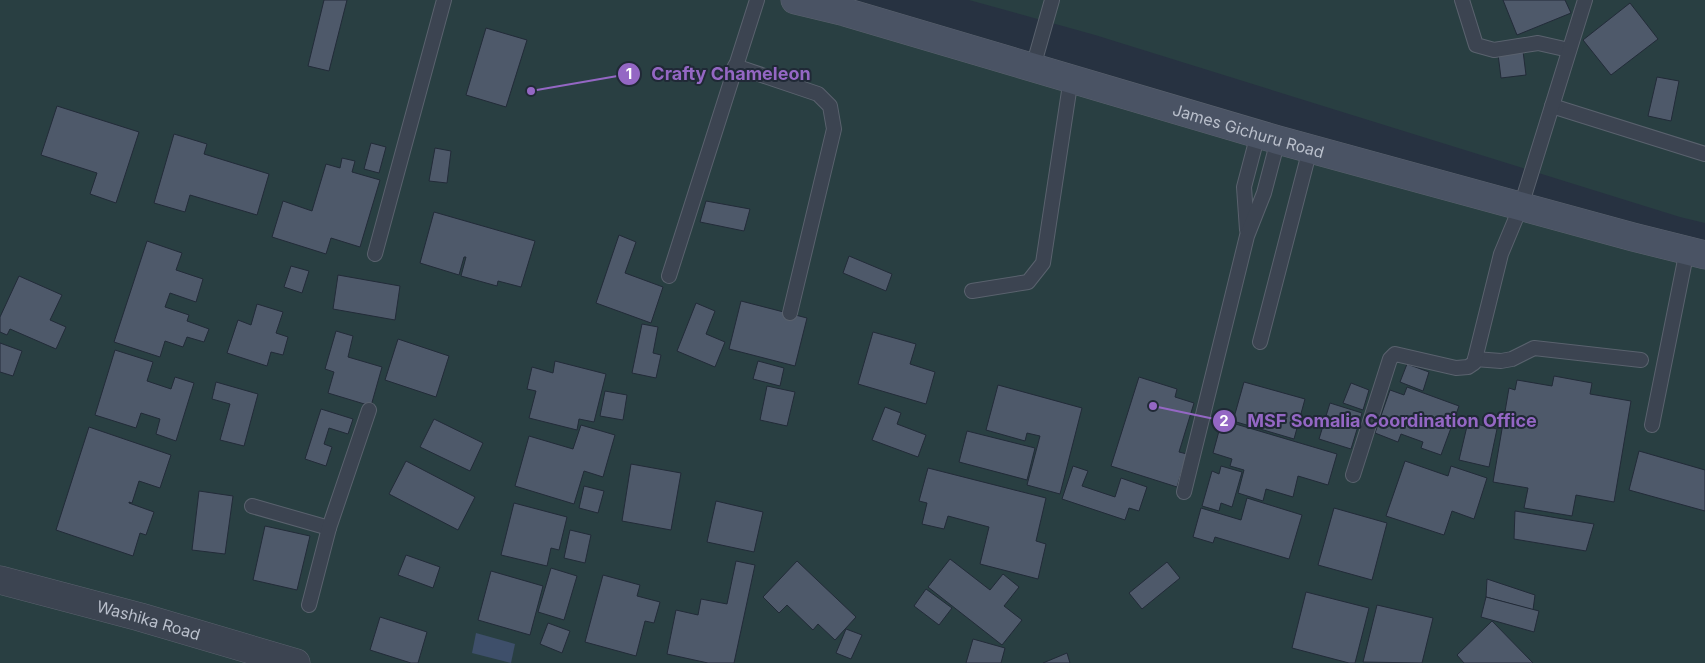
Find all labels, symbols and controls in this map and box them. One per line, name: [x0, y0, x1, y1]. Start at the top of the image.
callout: Crafty Chameleon: [616, 57, 821, 90]
text: Crafty Chameleon: [651, 63, 811, 84]
text: 1: [626, 64, 632, 83]
street label: James Gichuru Road: [1170, 99, 1326, 162]
callout: MSF Somalia Coordination Office: [1212, 404, 1546, 437]
text: MSF Somalia Coordination Office: [1247, 410, 1537, 431]
text: 2: [1219, 411, 1229, 430]
street label: Washika Road: [95, 596, 203, 644]

